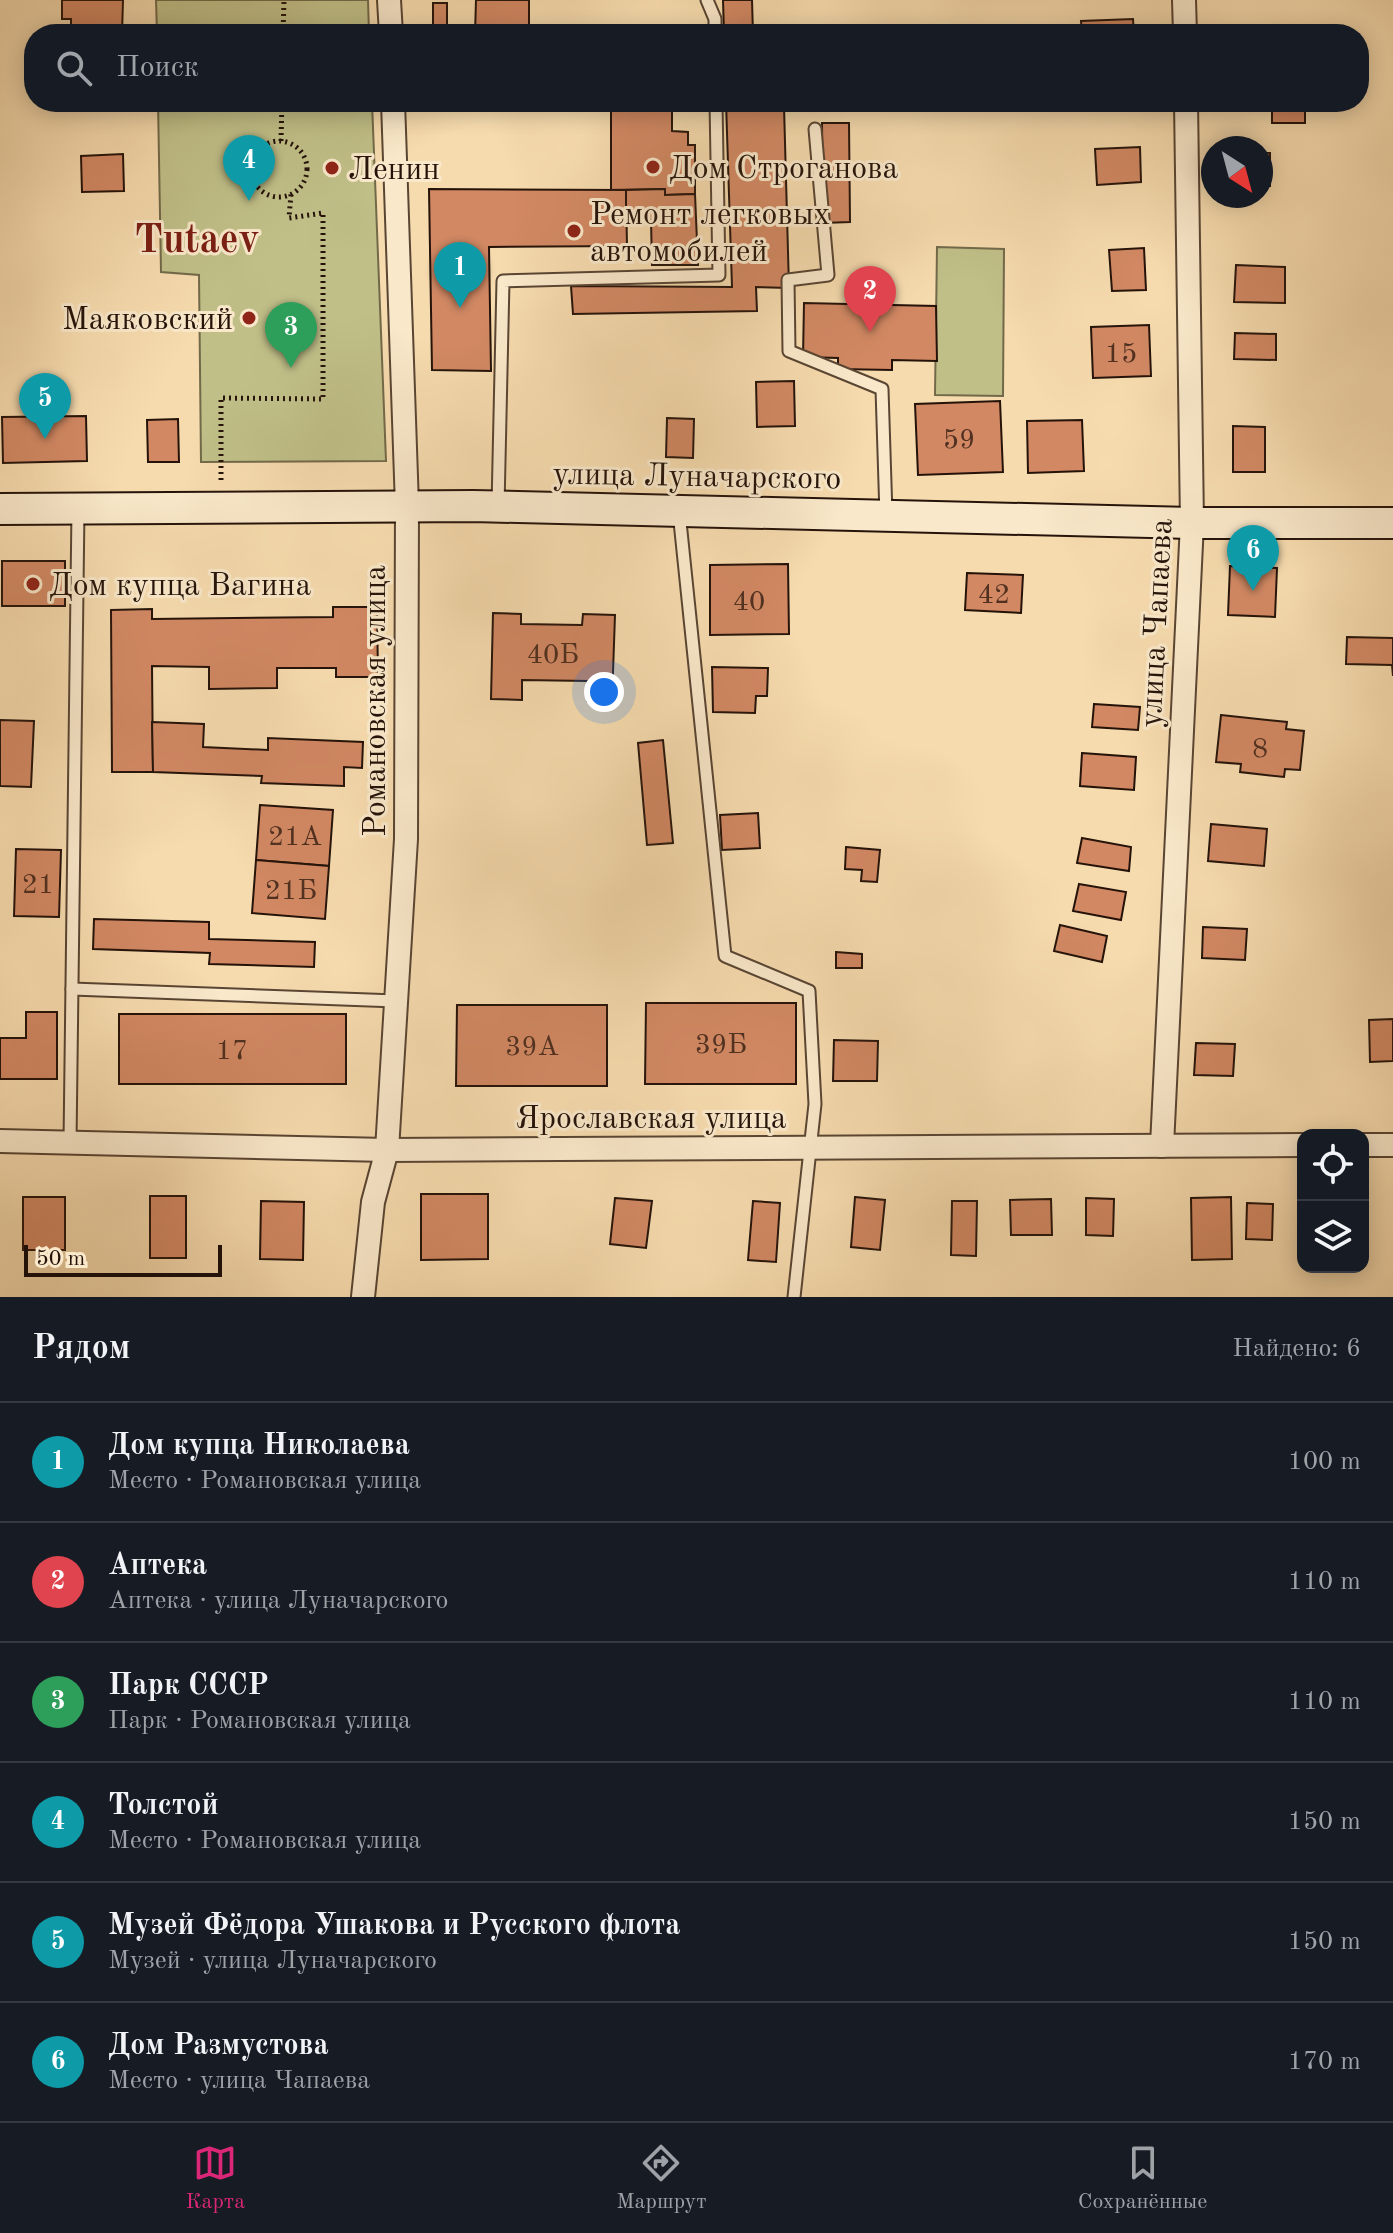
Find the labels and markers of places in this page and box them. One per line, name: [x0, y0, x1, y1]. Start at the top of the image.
pin: 4: [223, 135, 275, 201]
place label: Дом Строганова: [669, 154, 898, 186]
place label: Ленин: [348, 155, 440, 187]
marker: Дом Строганова: [644, 158, 662, 176]
marker: Ленин: [323, 159, 341, 177]
place label: Ремонт легковых автомобилей: [590, 200, 830, 269]
marker: Ремонт легковых автомобилей: [565, 222, 583, 240]
pin: 1: [434, 242, 486, 308]
pin: 2: [844, 266, 896, 332]
pin: 3: [265, 302, 317, 368]
place label: Маяковский: [62, 305, 233, 337]
marker: Маяковский: [240, 309, 258, 327]
pin: 5: [19, 373, 71, 439]
pin: 6: [1227, 525, 1279, 591]
place label: Дом купца Вагина: [49, 571, 311, 603]
marker: Дом купца Вагина: [24, 575, 42, 593]

